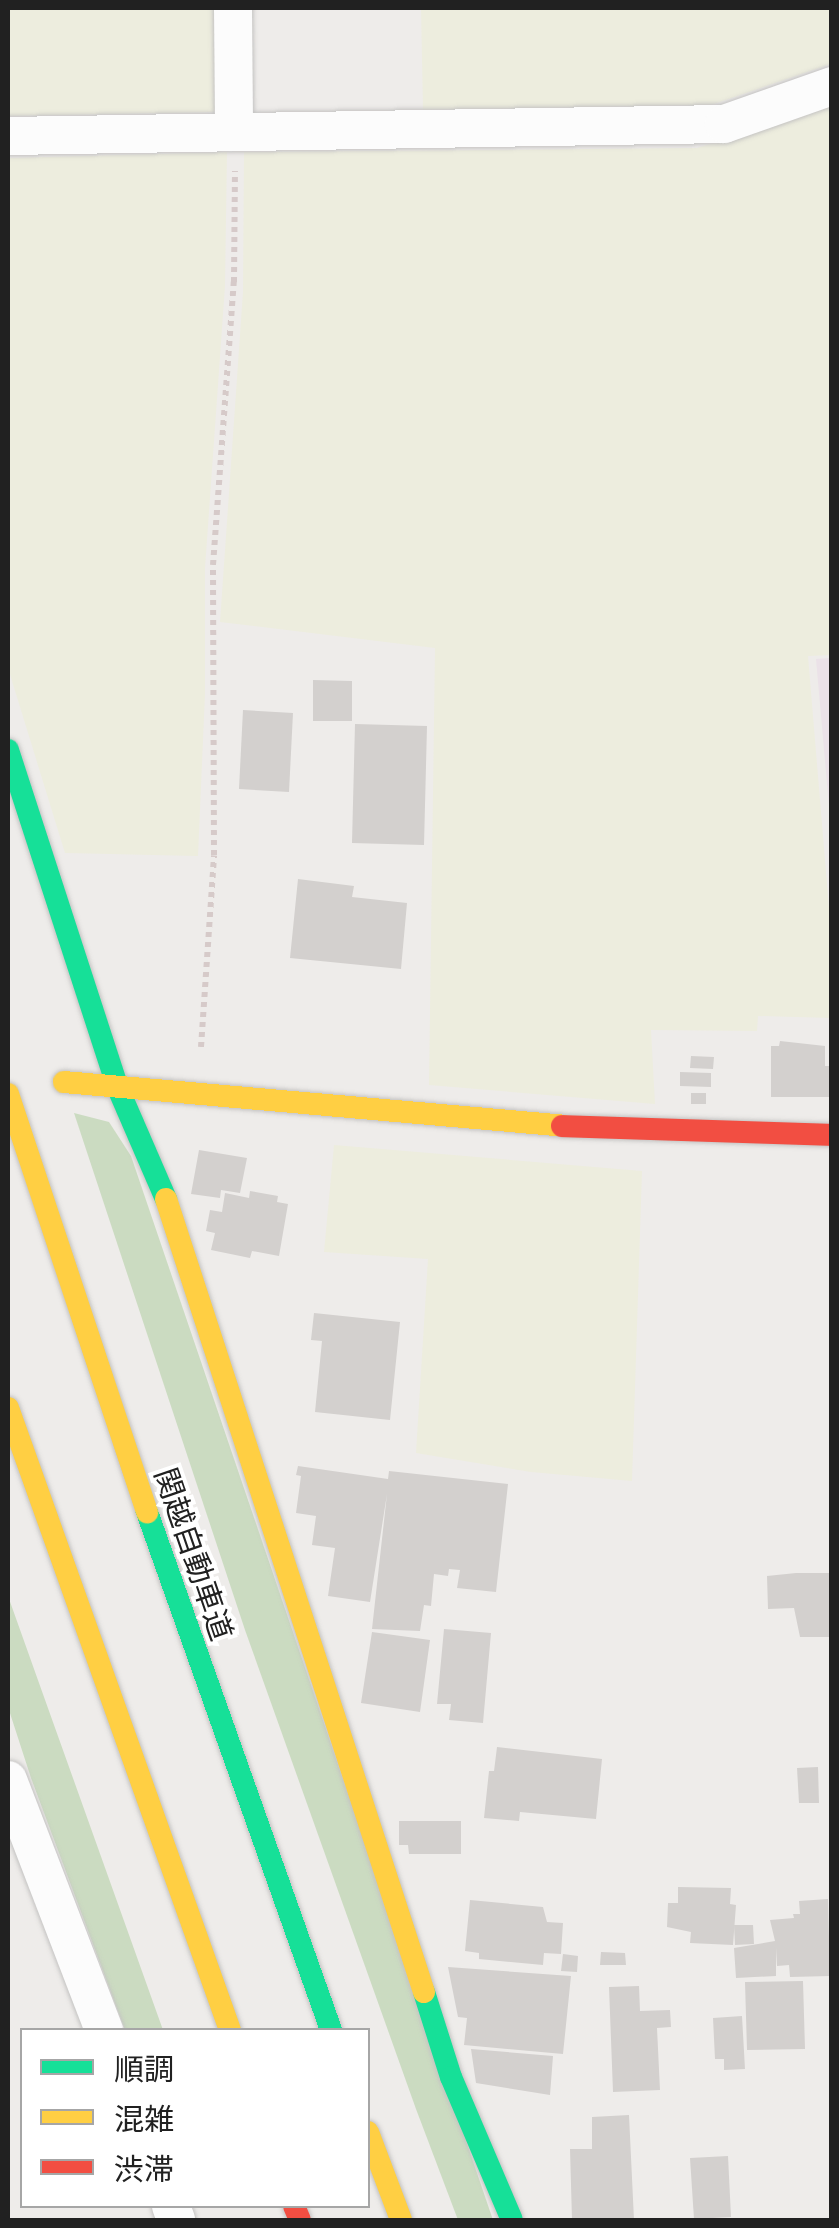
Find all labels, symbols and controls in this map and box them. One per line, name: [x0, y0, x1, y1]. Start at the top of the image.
street label: 関越自動車道: [148, 1463, 240, 1645]
legend: [20, 2028, 370, 2208]
text: 順調: [114, 2049, 174, 2089]
text: 混雑: [114, 2099, 174, 2139]
text: 渋滞: [114, 2149, 174, 2189]

